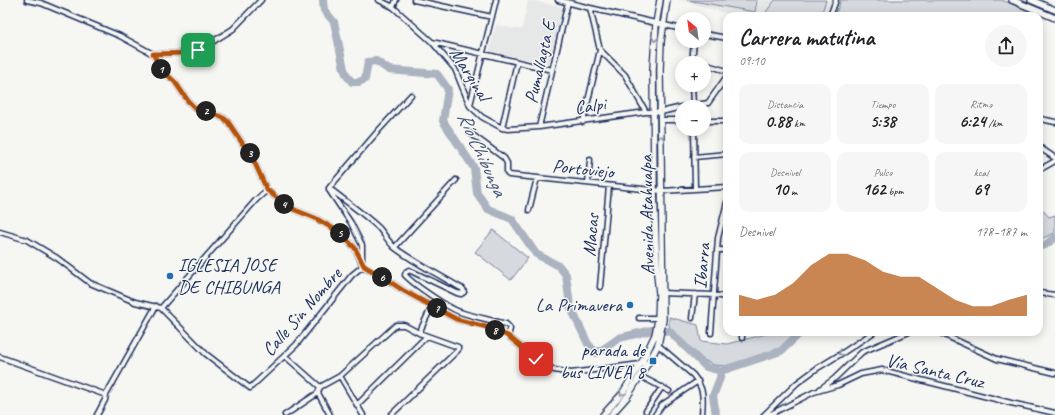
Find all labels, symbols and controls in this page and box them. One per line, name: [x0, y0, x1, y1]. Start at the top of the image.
north arrow: [675, 12, 711, 48]
map controls: [675, 12, 711, 136]
street label: Pumallagta E: [519, 16, 562, 105]
text: Carrera matutina: [739, 24, 874, 52]
button: share: [985, 25, 1027, 67]
pin: [181, 33, 215, 67]
one-way arrow: [651, 36, 660, 42]
icon: arrive: [187, 39, 209, 61]
street label: Marginal: [444, 43, 498, 108]
text: 09:10: [739, 53, 765, 69]
button: +: [675, 56, 711, 92]
pin: 1: [151, 59, 171, 79]
text: 1: [159, 62, 163, 76]
street label: Calpi: [573, 92, 610, 120]
text: Distancia: [767, 97, 803, 111]
text: Tiempo: [871, 97, 895, 111]
text: Ritmo: [970, 97, 992, 111]
button: −: [675, 100, 711, 136]
pin: 2: [196, 101, 216, 121]
text: 2: [204, 104, 208, 118]
water label: Río Chibunga: [452, 108, 513, 202]
text: 0.88: [765, 111, 791, 132]
text: 5:38: [870, 111, 896, 132]
text: 6:24: [959, 111, 986, 132]
text: km: [791, 116, 805, 130]
text: /km: [986, 116, 1003, 130]
one-way arrow: [657, 135, 665, 141]
pin: 3: [240, 143, 260, 163]
text: 3: [248, 146, 252, 160]
street label: Avenida Atahualpa: [634, 153, 660, 275]
street label: Portoviejo: [551, 154, 617, 184]
text: Desnivel: [770, 165, 800, 179]
text: Pulso: [874, 165, 892, 179]
text: kcal: [974, 165, 988, 179]
text: 10: [773, 179, 788, 200]
text: 162: [862, 179, 886, 200]
text: 69: [973, 179, 989, 200]
text: m: [788, 184, 797, 198]
text: bpm: [886, 184, 904, 198]
pin: 4: [274, 194, 294, 214]
text: 4: [282, 197, 286, 211]
street label: Macas: [577, 211, 605, 257]
pin: 5: [330, 223, 350, 243]
text: Desnivel: [739, 224, 774, 240]
text: 178–187 m: [976, 224, 1027, 240]
text: 5: [338, 226, 342, 240]
street label: Ibarra: [688, 241, 716, 290]
place label: IGLESIA JOSE DE CHIBUNGA: [178, 253, 281, 299]
street label: Calle Sin Nombre: [257, 261, 348, 361]
pin: 6: [372, 267, 392, 287]
text: 6: [379, 270, 385, 284]
marker: IGLESIA JOSE DE CHIBUNGA: [165, 271, 175, 281]
place label: La Primavera: [536, 293, 623, 317]
pin: 7: [427, 298, 447, 318]
marker: La Primavera: [625, 300, 635, 310]
text: 7: [435, 301, 439, 315]
pin: 8: [485, 320, 505, 340]
text: 8: [493, 323, 497, 337]
place label: parada de bus LINEA 8: [560, 338, 647, 384]
pin: [519, 342, 553, 376]
one-way arrow: [969, 343, 977, 351]
icon: check: [525, 348, 547, 370]
street label: Vía Santa Cruz: [884, 348, 988, 394]
one-way arrow: [839, 349, 846, 356]
marker: parada de bus LINEA 8: [648, 356, 658, 366]
one-way arrow: [619, 388, 626, 395]

